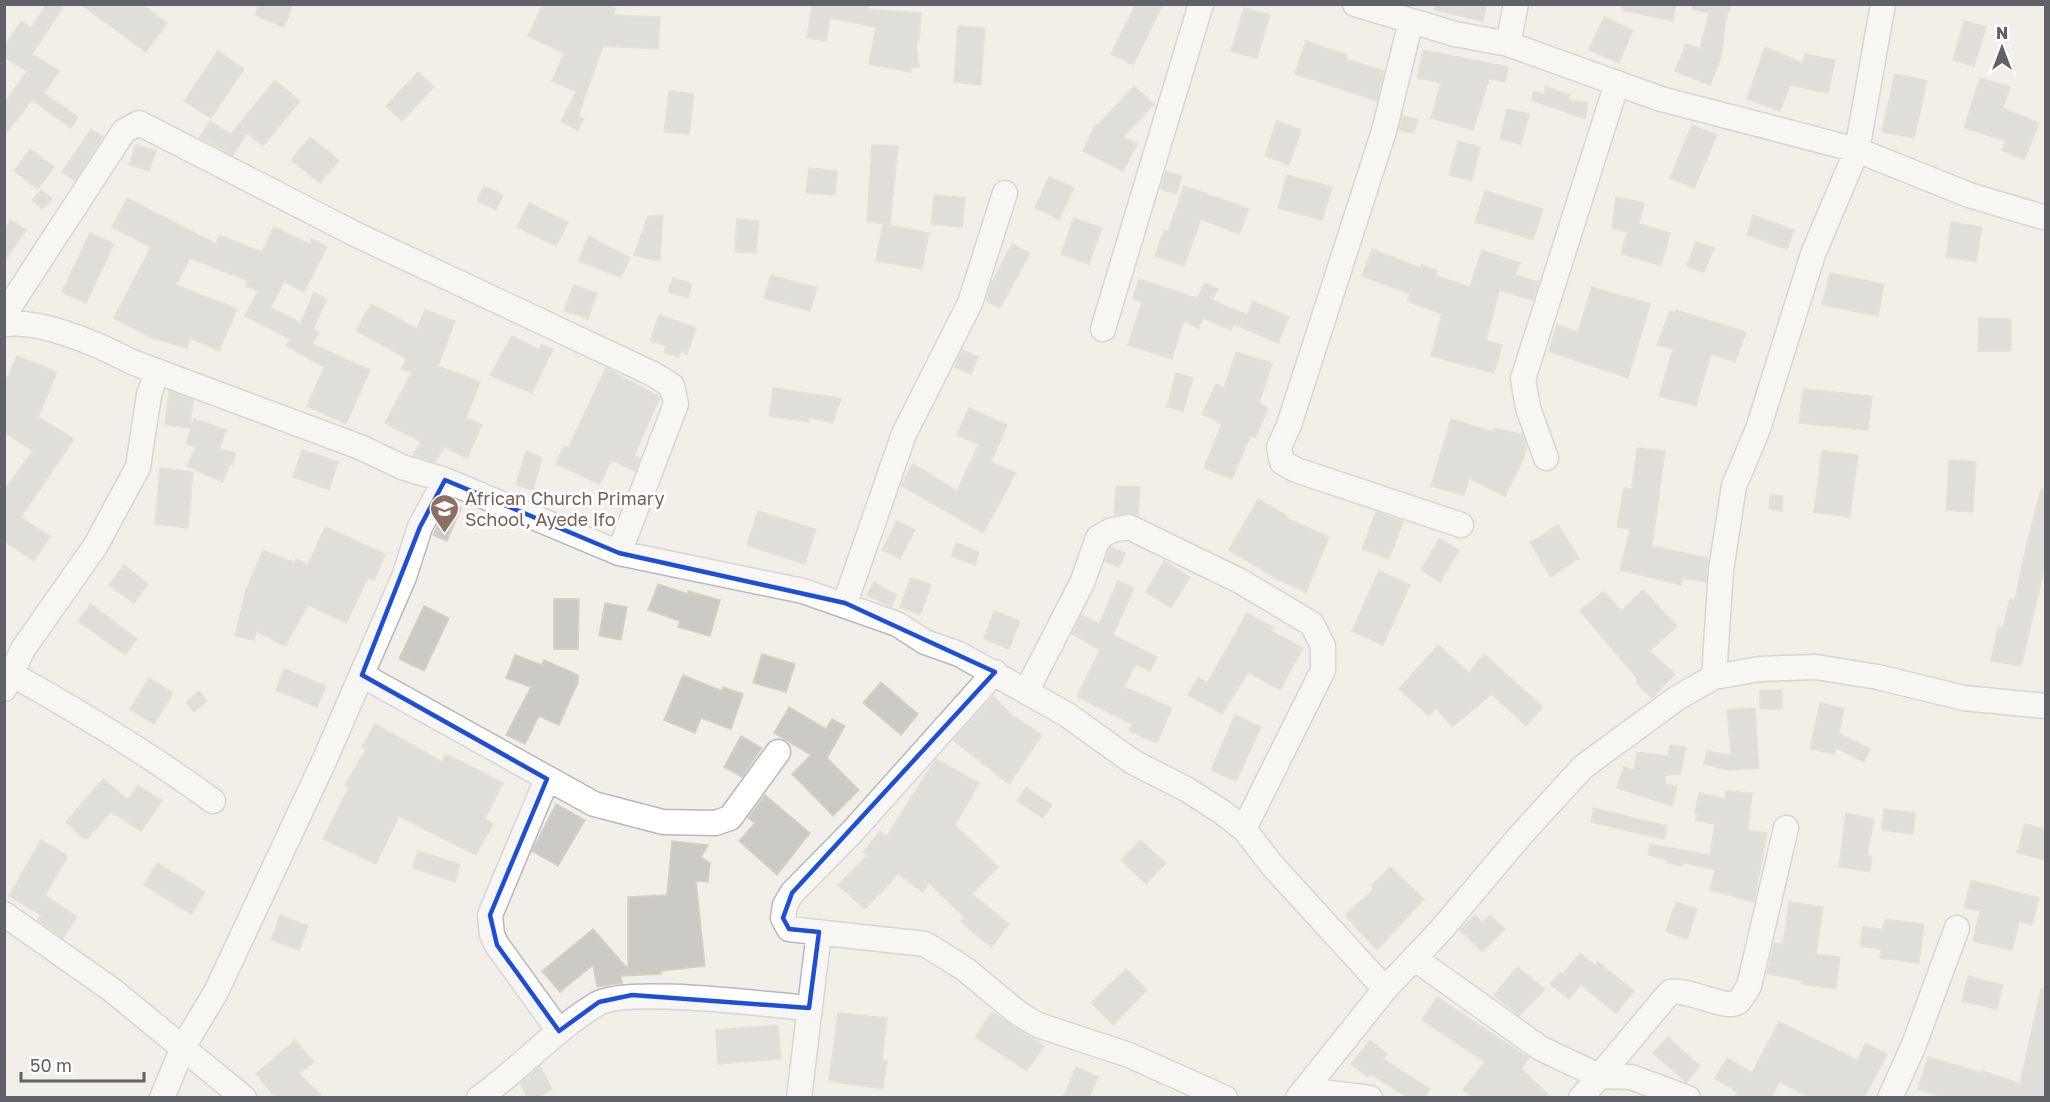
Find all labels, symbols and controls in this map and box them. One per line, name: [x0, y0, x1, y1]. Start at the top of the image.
north arrow: [1972, 18, 2032, 78]
text: N: [1996, 23, 2008, 43]
place label: African Church Primary School, Ayede Ifo: [465, 487, 664, 530]
school or university icon: African Church Primary School, Ayede Ifo: [428, 492, 460, 534]
scale bar: [21, 1045, 144, 1083]
text: 50 m: [30, 1054, 72, 1076]

